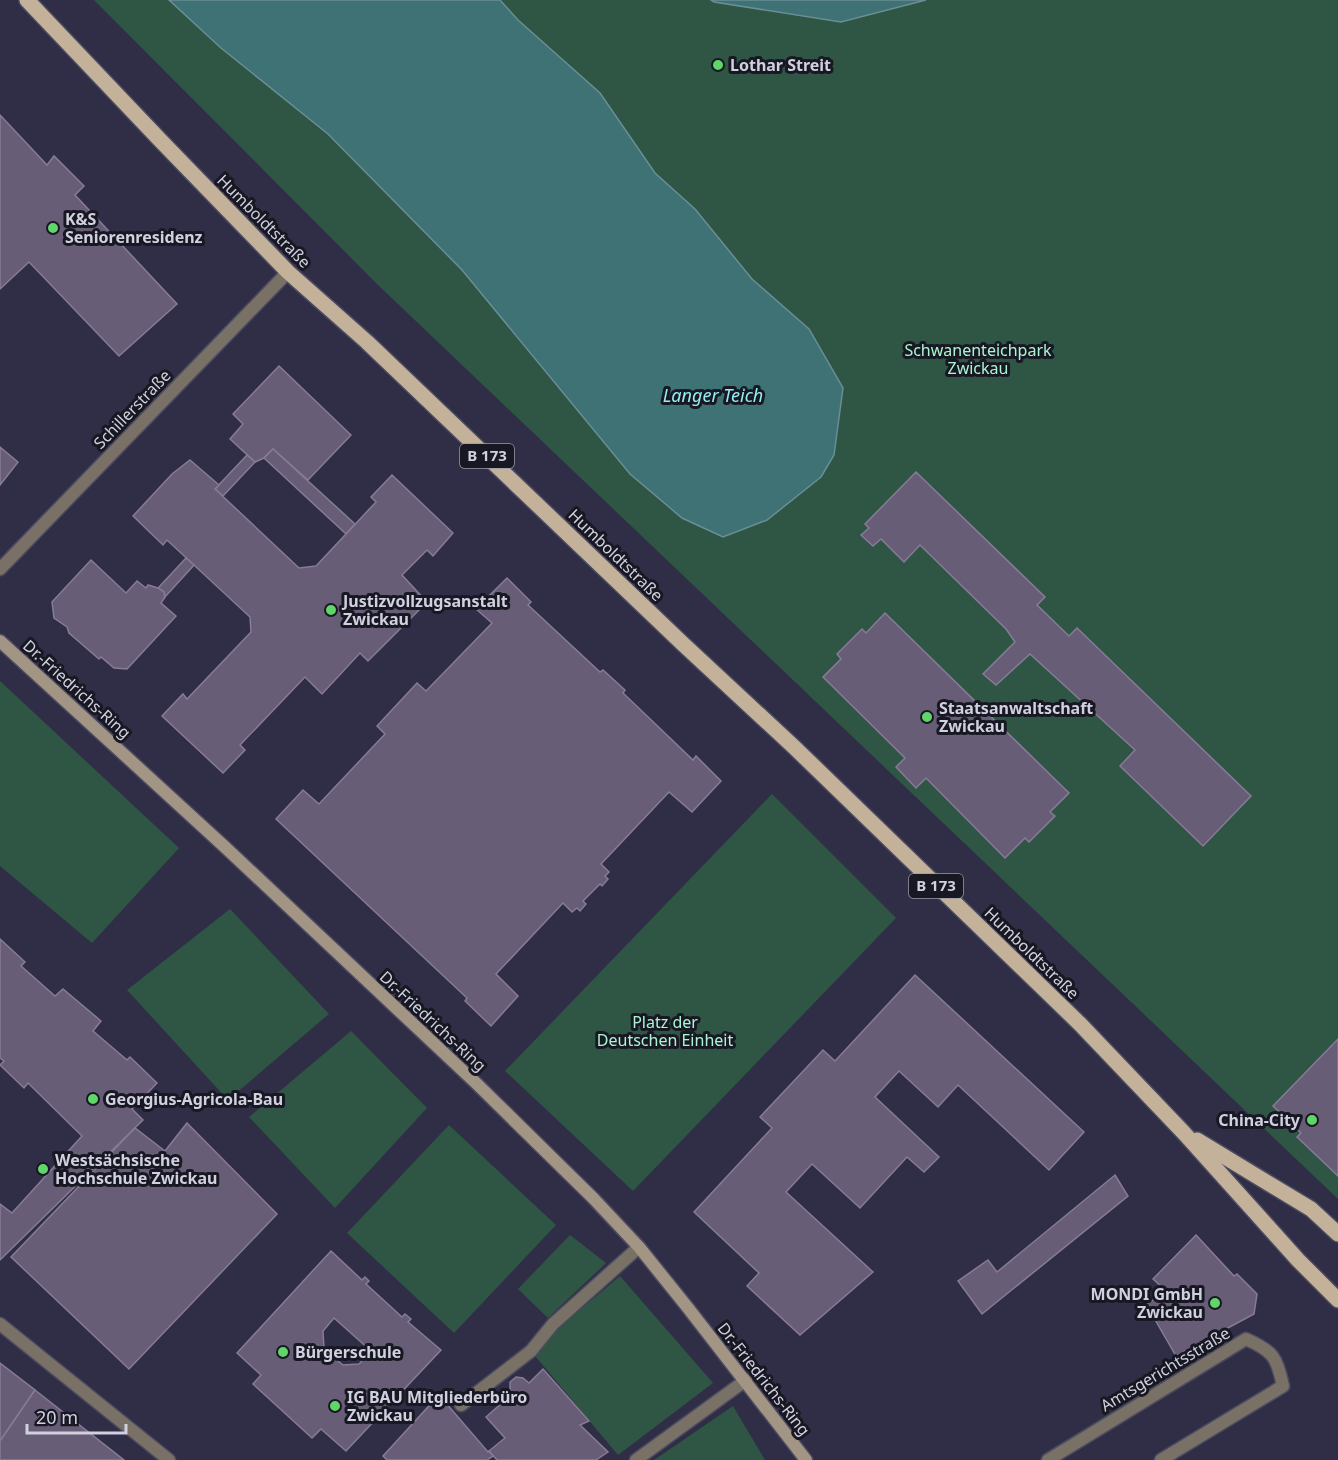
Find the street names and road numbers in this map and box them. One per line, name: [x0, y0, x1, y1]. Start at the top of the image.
street label: Humboldtstraße: [212, 169, 316, 273]
street label: Schillerstraße: [89, 365, 175, 453]
road number: B 173: [460, 444, 514, 468]
street label: Humboldtstraße: [564, 504, 668, 606]
street label: Dr.-Friedrichs-Ring: [18, 635, 136, 743]
road number: B 173: [909, 874, 963, 898]
street label: Humboldtstraße: [980, 902, 1084, 1004]
street label: Dr.-Friedrichs-Ring: [375, 966, 491, 1076]
street label: Dr.-Friedrichs-Ring: [713, 1318, 815, 1440]
street label: Amtsgerichtsstraße: [1096, 1322, 1234, 1416]

